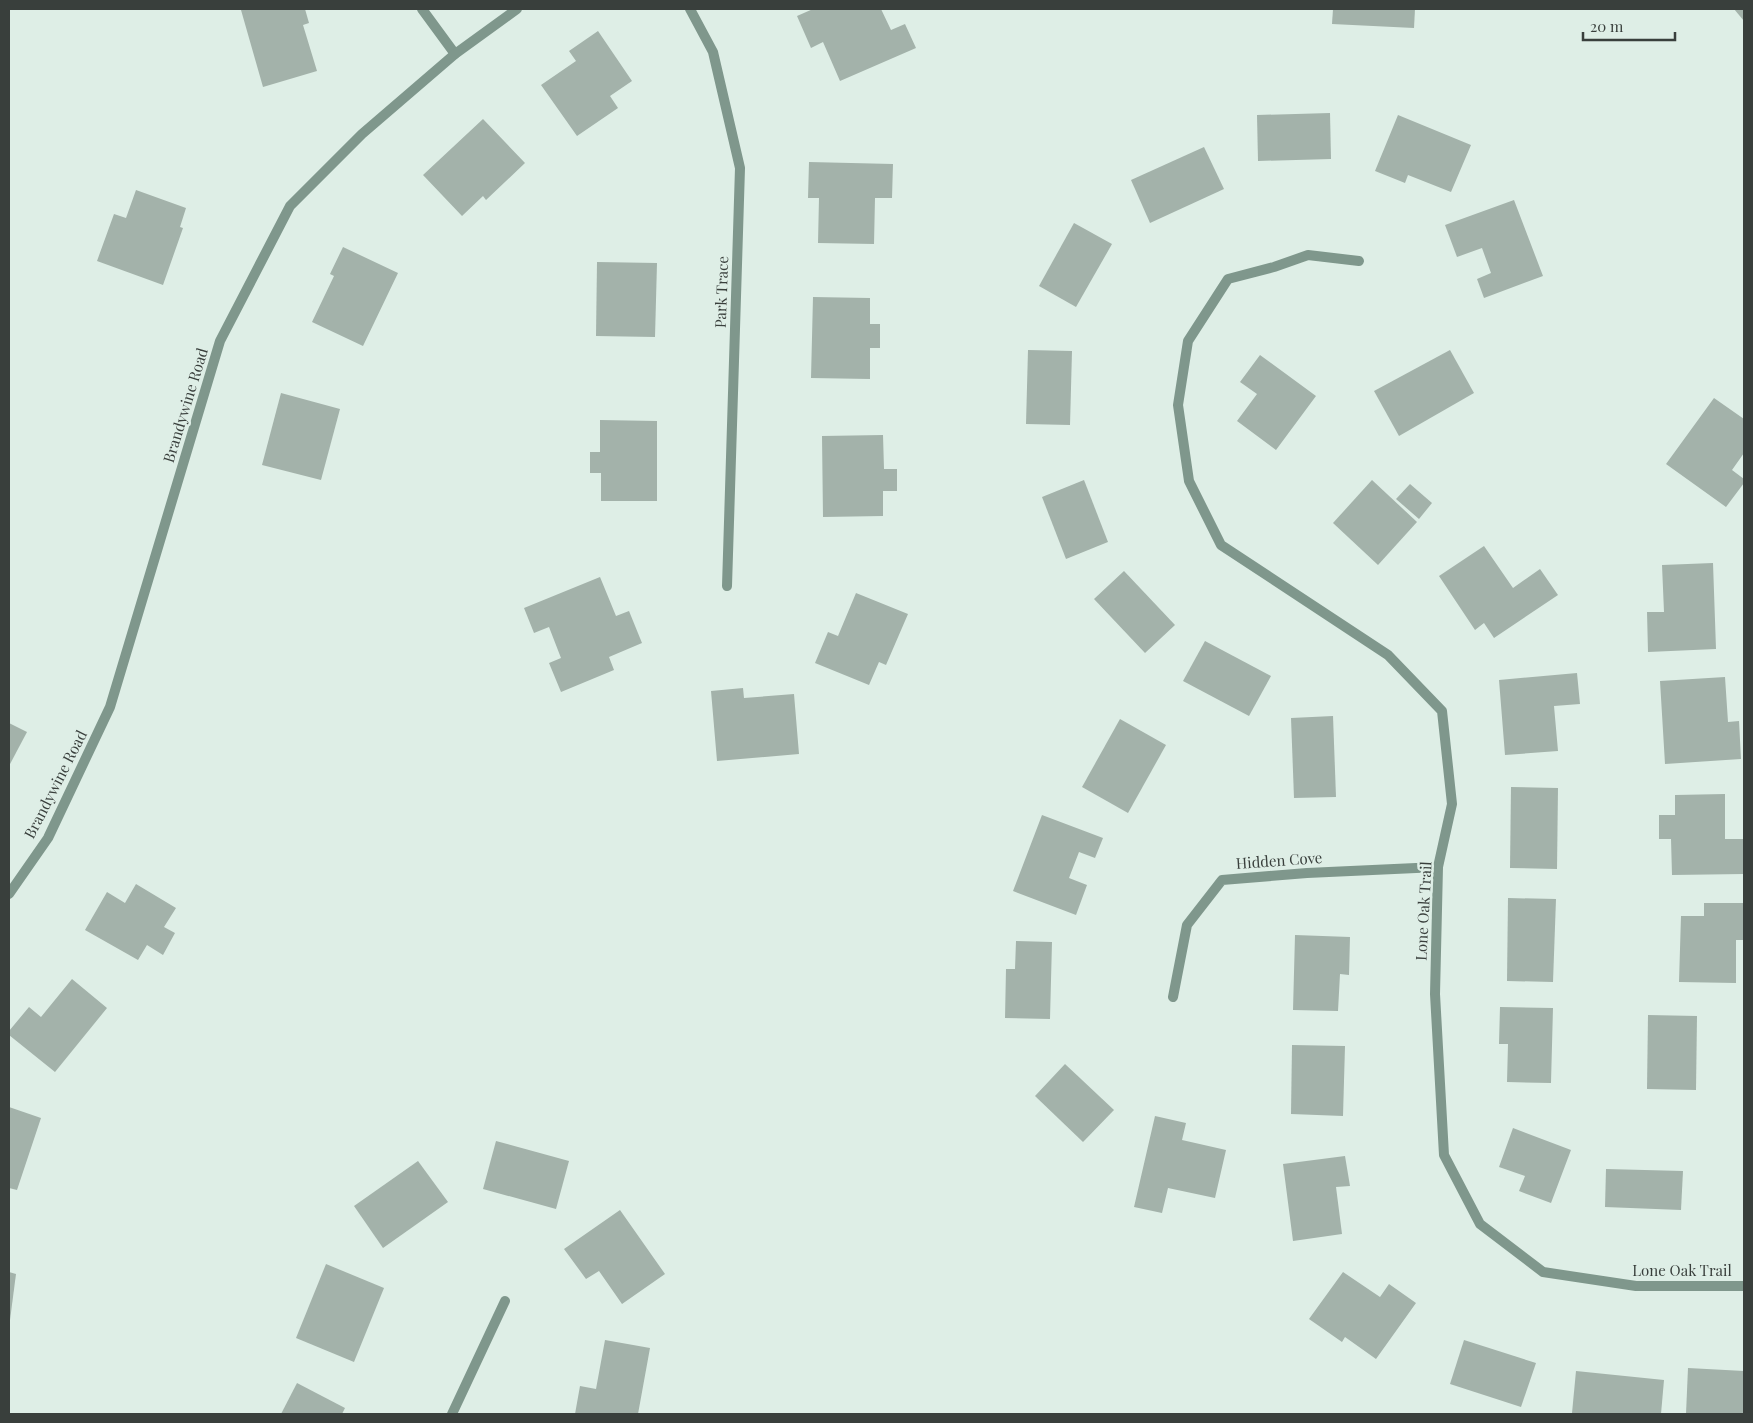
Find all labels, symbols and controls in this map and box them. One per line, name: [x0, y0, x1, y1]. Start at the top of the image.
scale bar: [1583, 10, 1676, 42]
text: 20 m: [1590, 16, 1624, 36]
street label: Park Trace: [710, 256, 732, 328]
street label: Brandywine Road: [158, 345, 212, 465]
street label: Brandywine Road: [19, 726, 91, 842]
street label: Hidden Cove: [1235, 847, 1323, 873]
street label: Lone Oak Trail: [1410, 861, 1436, 961]
street label: Lone Oak Trail: [1632, 1260, 1732, 1280]

